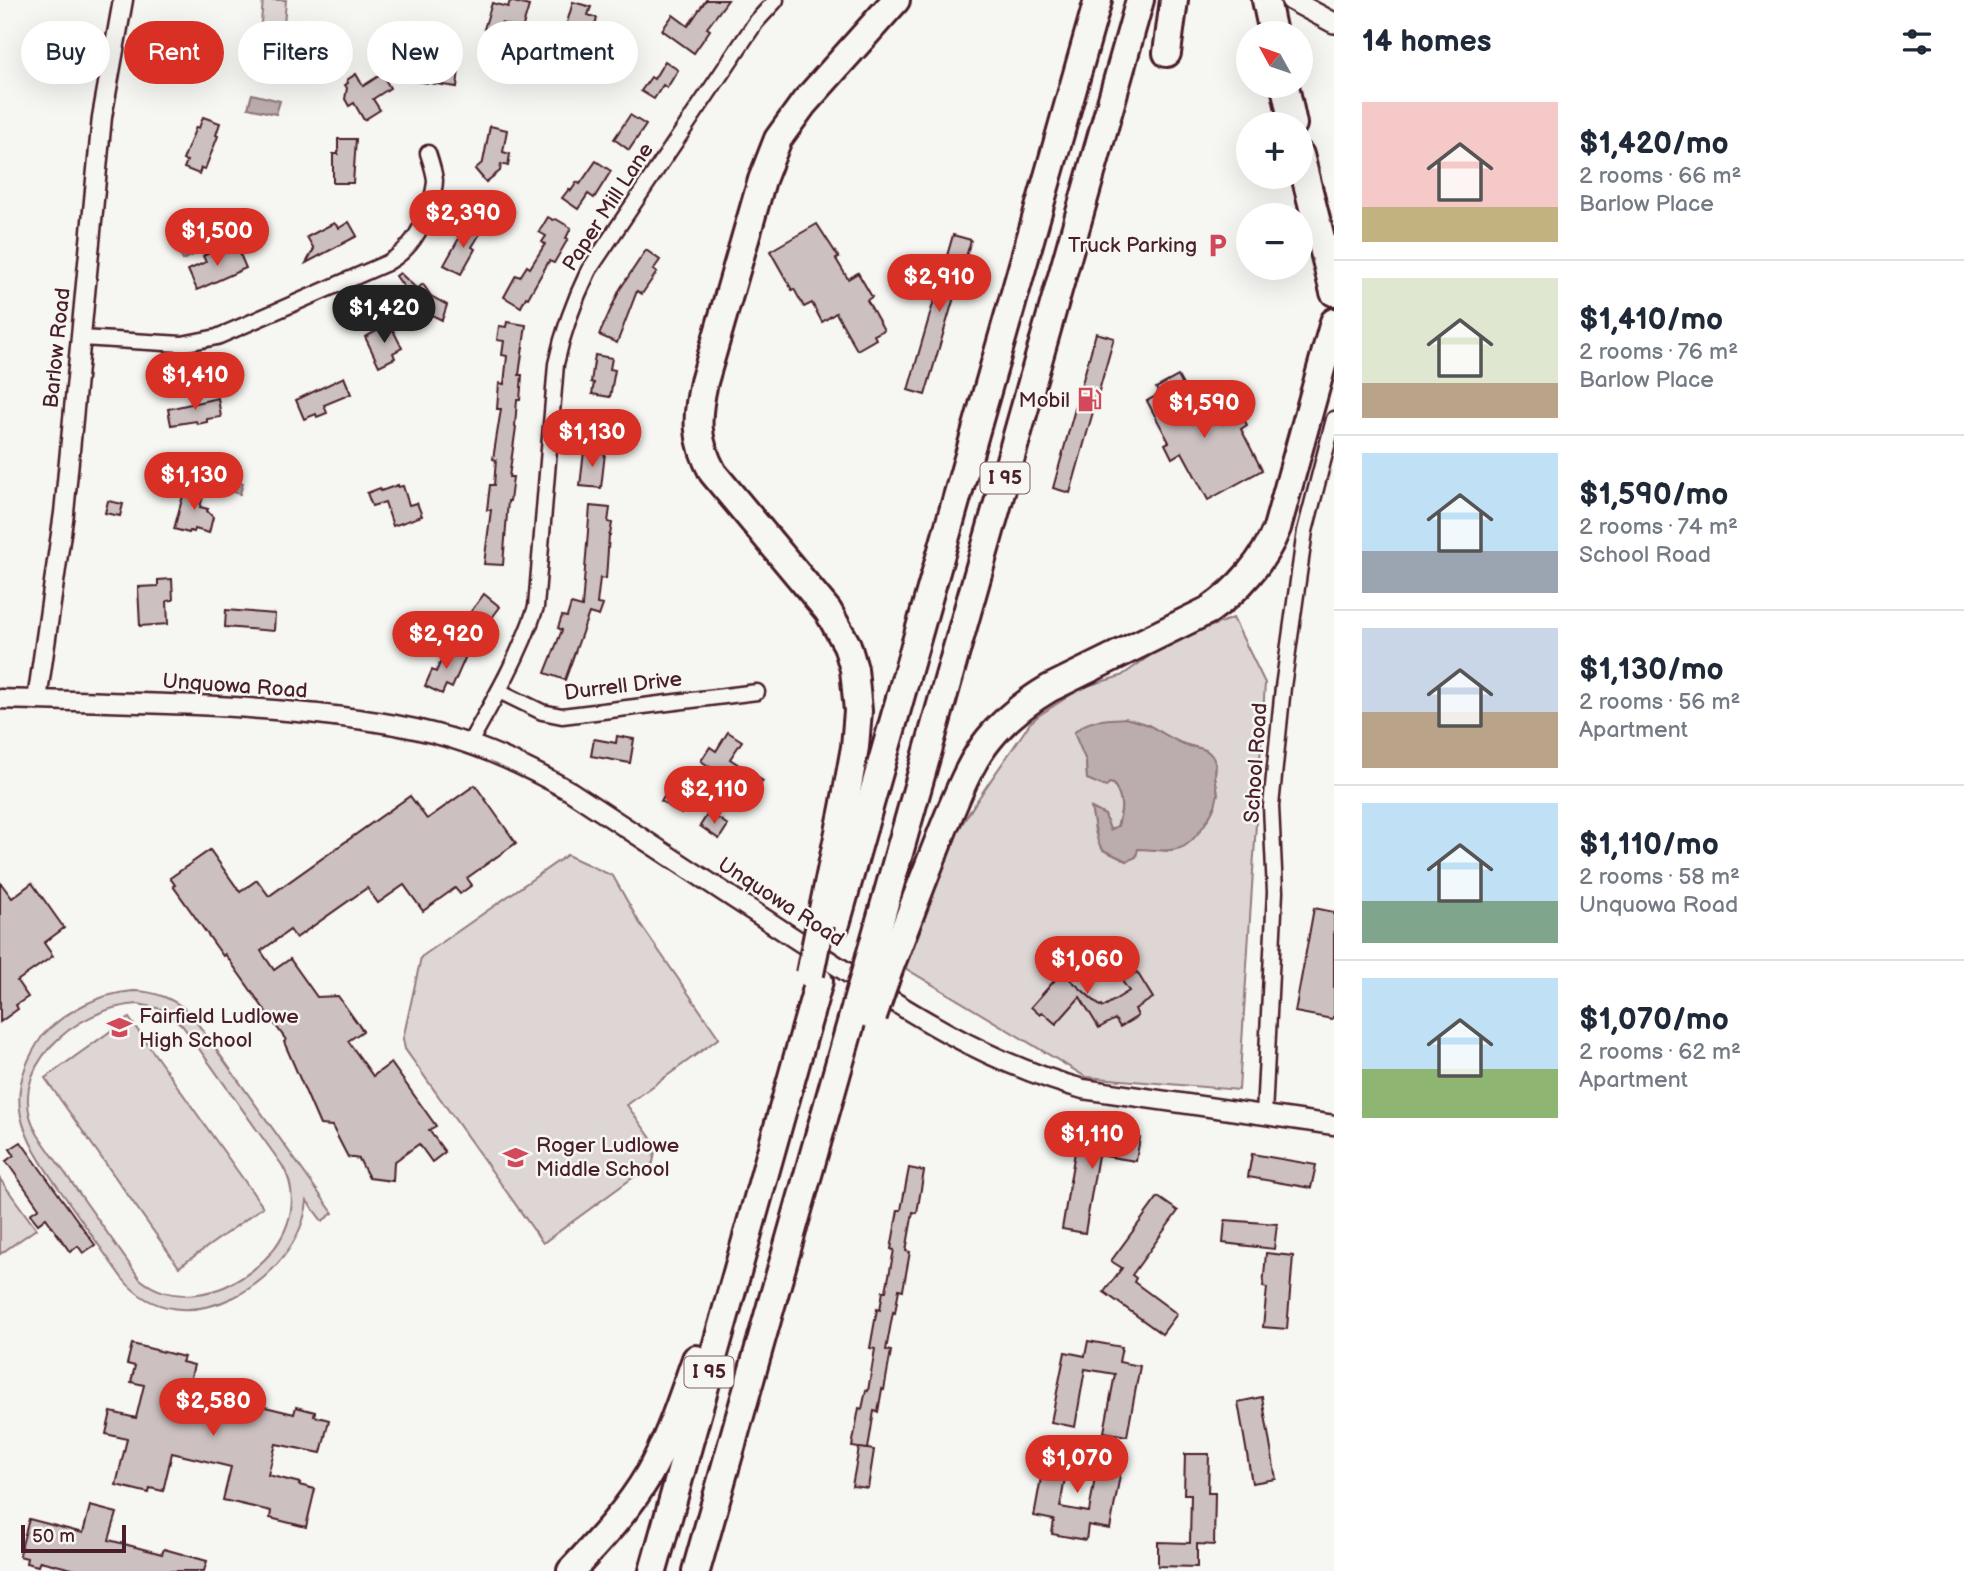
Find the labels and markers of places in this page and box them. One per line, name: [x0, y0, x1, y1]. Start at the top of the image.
pin: $2,390: [406, 190, 520, 250]
pin: $1,500: [160, 208, 274, 268]
parking icon: Truck Parking: [1203, 231, 1231, 259]
place label: Truck Parking: [1068, 233, 1197, 258]
pin: $2,910: [882, 254, 996, 314]
pin: $1,420: [327, 286, 441, 345]
pin: $1,410: [138, 352, 252, 412]
pin: $1,590: [1147, 380, 1261, 440]
fuel station icon: Mobil: [1076, 386, 1104, 414]
place label: Mobil: [1019, 388, 1070, 413]
pin: $1,130: [535, 410, 649, 469]
pin: $1,130: [137, 452, 251, 512]
pin: $2,920: [389, 612, 503, 671]
pin: $2,110: [657, 766, 771, 826]
pin: $1,060: [1030, 936, 1144, 996]
place label: Fairfield Ludlowe High School: [139, 1004, 299, 1053]
school or university icon: Fairfield Ludlowe High School: [105, 1014, 133, 1042]
pin: $1,110: [1035, 1112, 1149, 1171]
place label: Roger Ludlowe Middle School: [536, 1133, 679, 1182]
school or university icon: Roger Ludlowe Middle School: [502, 1143, 530, 1171]
pin: $2,580: [156, 1378, 270, 1438]
pin: $1,070: [1020, 1436, 1134, 1495]

